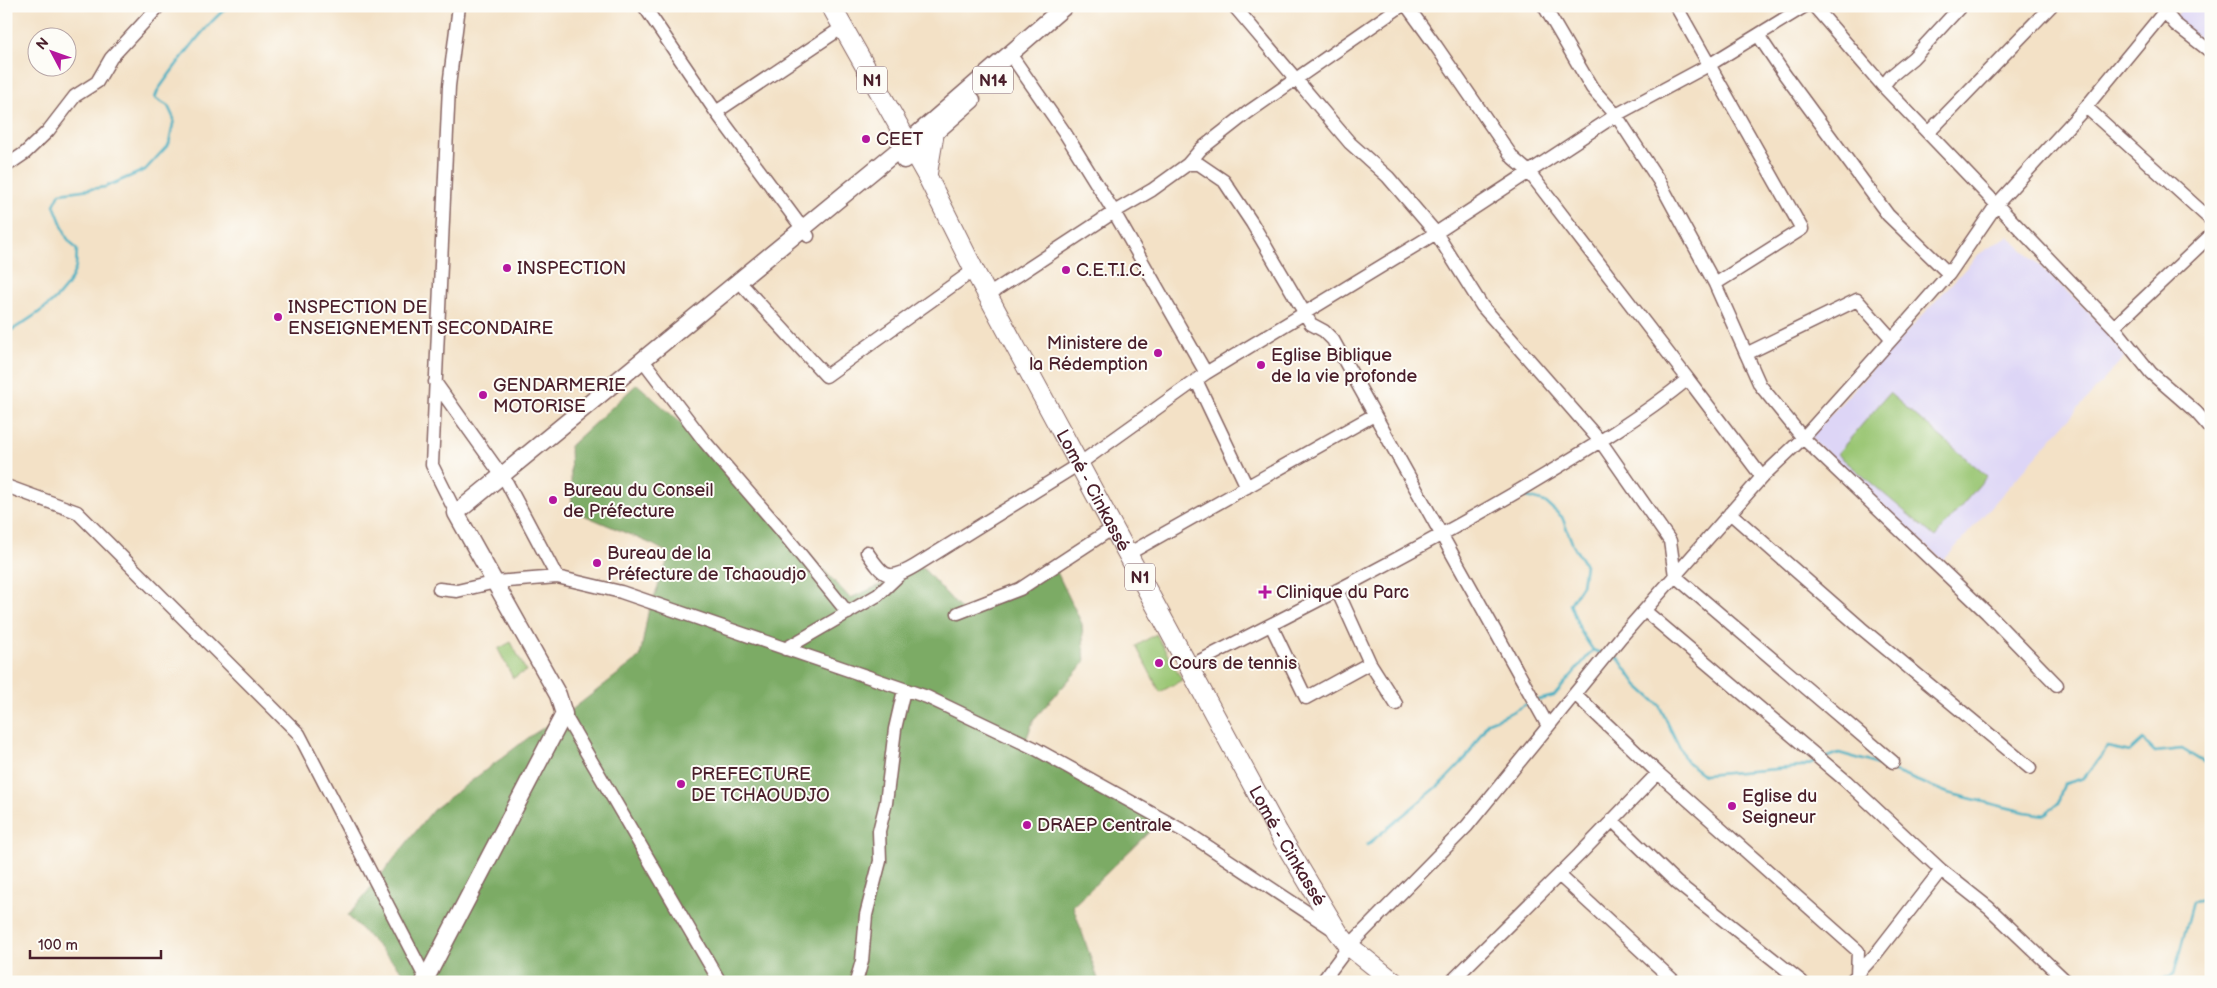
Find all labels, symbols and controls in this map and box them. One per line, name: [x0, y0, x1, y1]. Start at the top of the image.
north arrow: [28, 28, 78, 78]
text: N: [33, 34, 52, 53]
road number: N1: [857, 66, 887, 94]
road number: N14: [973, 66, 1013, 94]
place label: CEET: [876, 129, 924, 150]
marker: CEET: [860, 133, 872, 145]
place label: INSPECTION: [517, 258, 626, 279]
place label: C.E.T.I.C.: [1076, 260, 1145, 281]
marker: INSPECTION: [501, 262, 513, 274]
marker: C.E.T.I.C.: [1060, 264, 1072, 276]
place label: INSPECTION DE ENSEIGNEMENT SECONDAIRE: [288, 297, 553, 339]
marker: INSPECTION DE ENSEIGNEMENT SECONDAIRE: [272, 311, 284, 323]
place label: Ministere de la Rédemption: [1029, 333, 1148, 375]
place label: Eglise Biblique de la vie profonde: [1271, 345, 1417, 387]
marker: Ministere de la Rédemption: [1152, 347, 1164, 359]
marker: Eglise Biblique de la vie profonde: [1255, 359, 1267, 371]
place label: GENDARMERIE MOTORISE: [493, 375, 626, 417]
marker: GENDARMERIE MOTORISE: [477, 389, 489, 401]
street label: Lomé - Cinkassé: [1051, 426, 1134, 555]
place label: Bureau du Conseil de Préfecture: [563, 480, 713, 522]
marker: Bureau du Conseil de Préfecture: [547, 494, 559, 506]
place label: Bureau de la Préfecture de Tchaoudjo: [607, 543, 806, 585]
marker: Bureau de la Préfecture de Tchaoudjo: [591, 557, 603, 569]
road number: N1: [1125, 564, 1155, 590]
place label: Clinique du Parc: [1276, 582, 1409, 603]
marker: Clinique du Parc: [1258, 585, 1272, 599]
place label: Cours de tennis: [1169, 653, 1297, 674]
marker: Cours de tennis: [1153, 657, 1165, 669]
place label: PREFECTURE DE TCHAOUDJO: [691, 764, 830, 806]
marker: PREFECTURE DE TCHAOUDJO: [675, 778, 687, 790]
street label: Lomé - Cinkassé: [1244, 782, 1330, 910]
place label: Eglise du Seigneur: [1742, 786, 1817, 828]
marker: Eglise du Seigneur: [1726, 800, 1738, 812]
place label: DRAEP Centrale: [1037, 815, 1172, 836]
marker: DRAEP Centrale: [1021, 819, 1033, 831]
scale bar: [30, 928, 161, 960]
text: 100 m: [38, 936, 78, 955]

